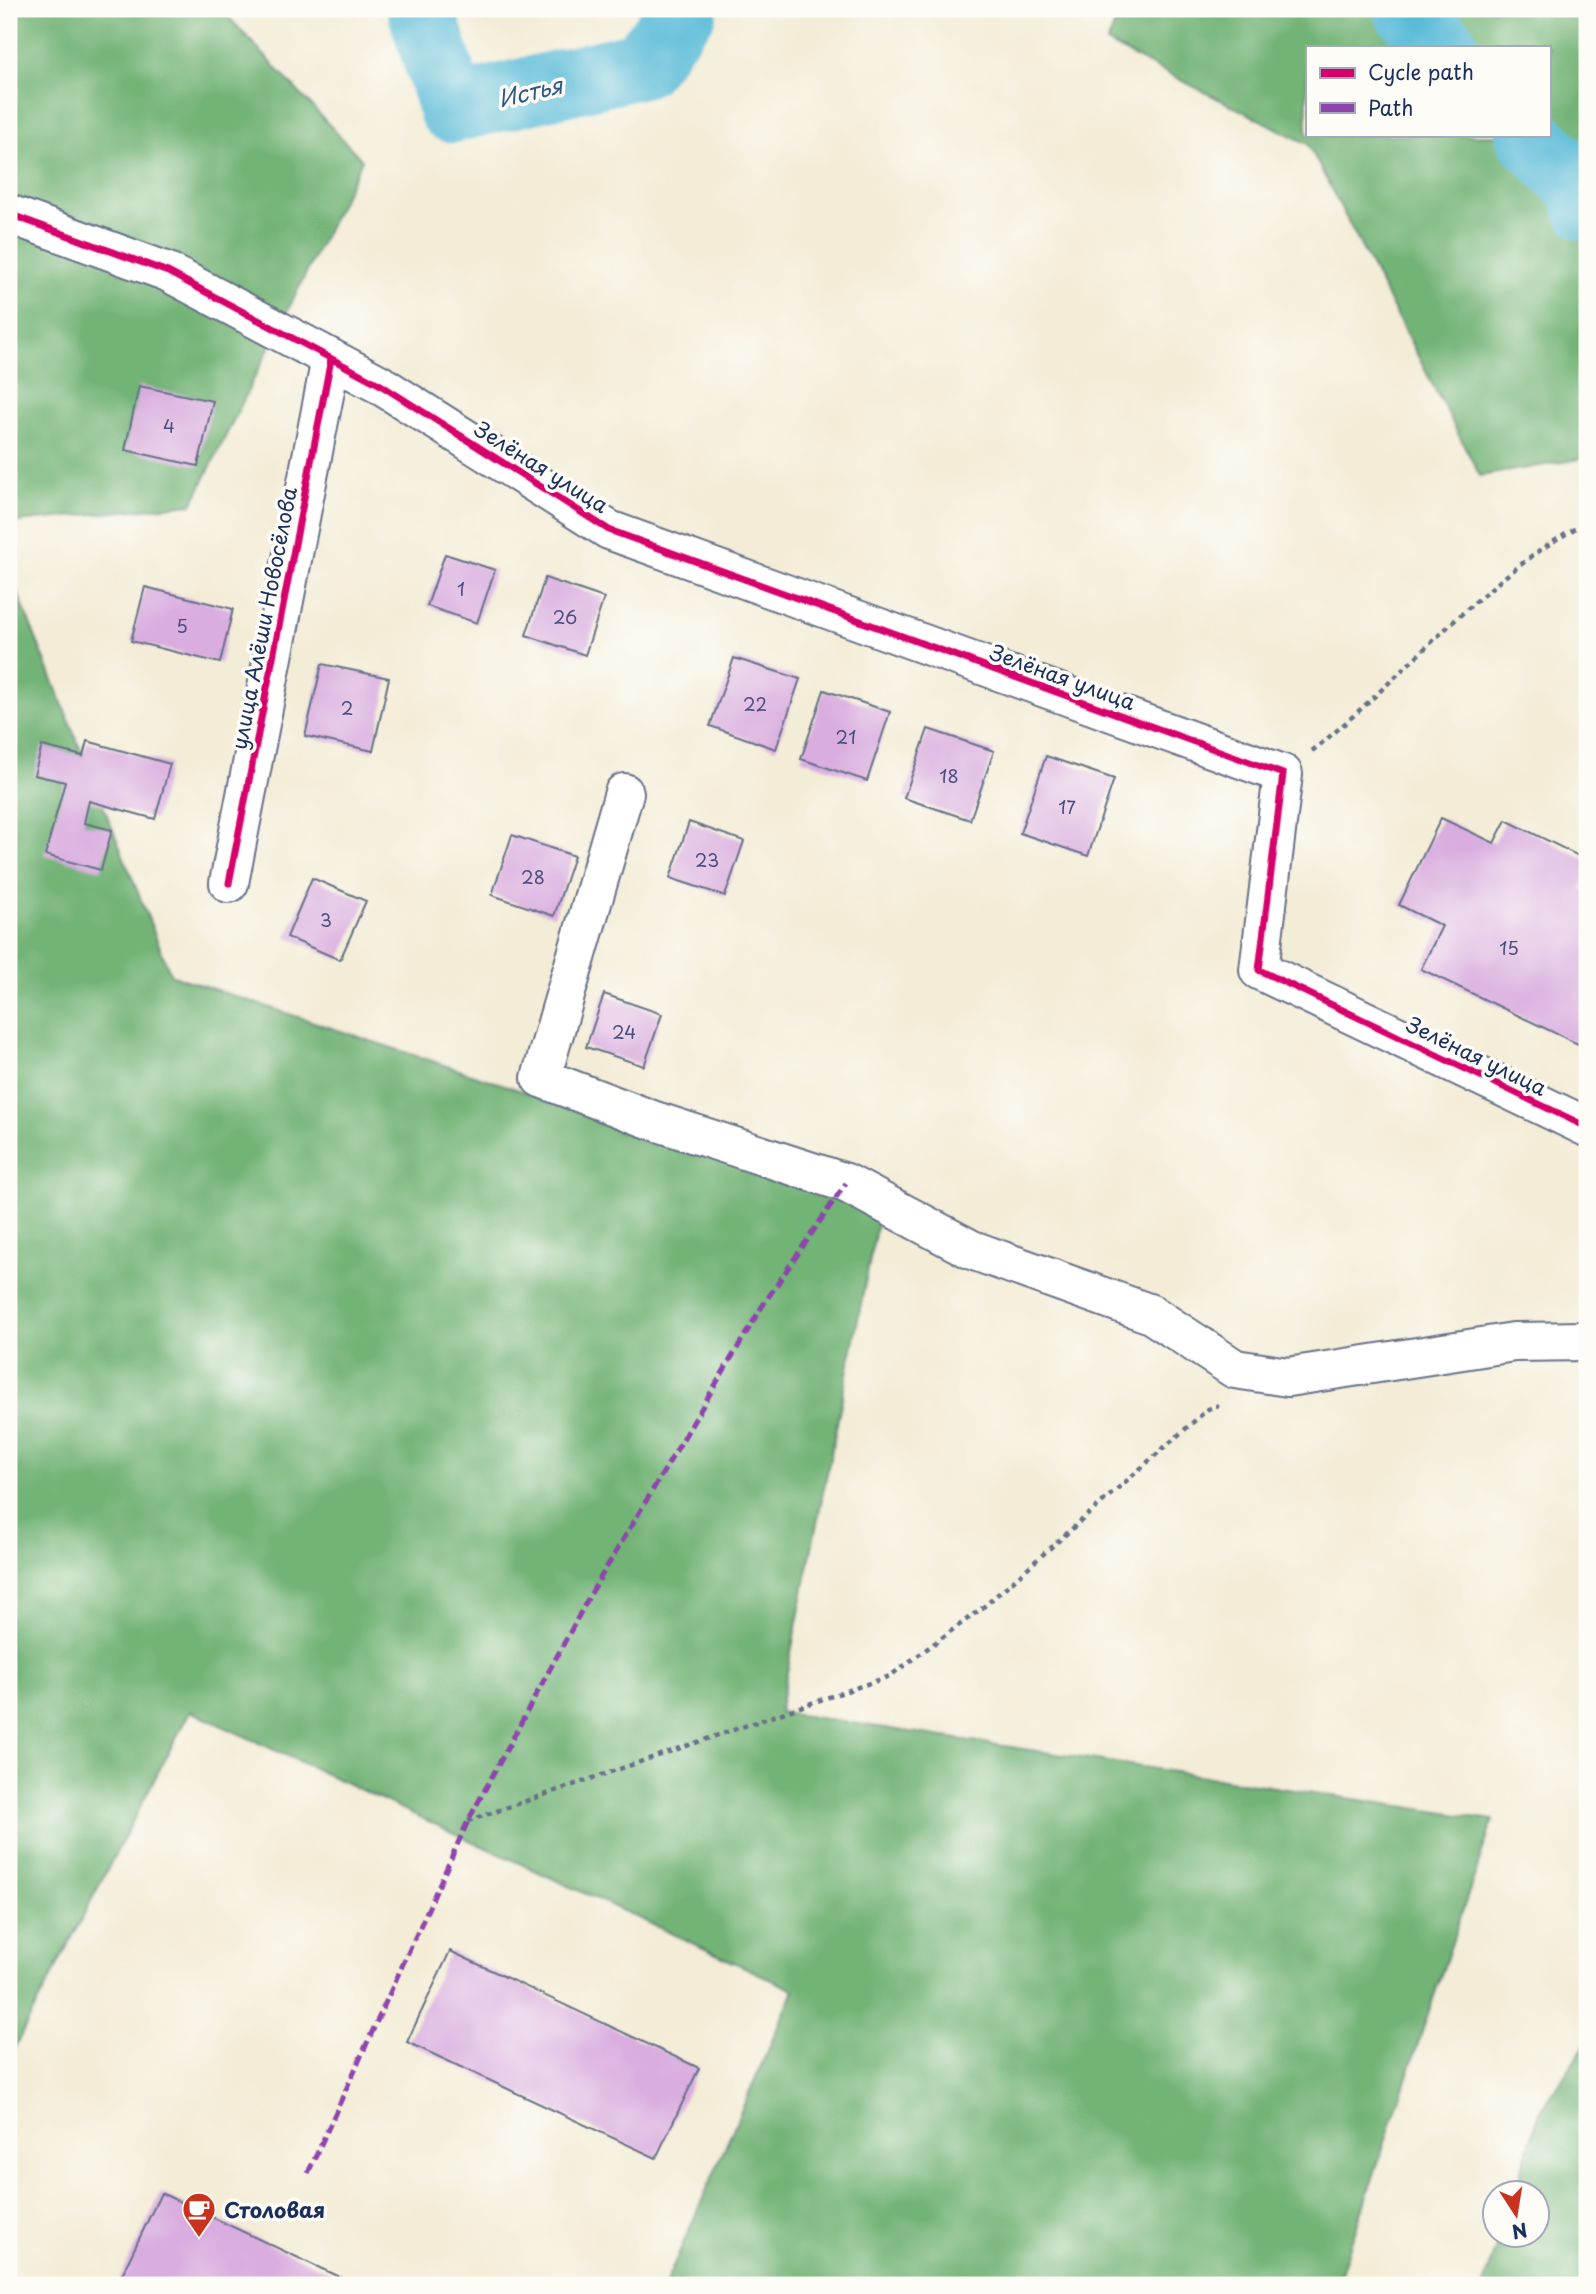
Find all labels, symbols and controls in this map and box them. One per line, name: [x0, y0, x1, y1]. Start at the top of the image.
legend: [1306, 46, 1550, 136]
text: Cycle path: [1368, 55, 1474, 87]
water label: Истья: [494, 66, 567, 115]
text: Path: [1368, 91, 1413, 123]
house number: 4: [163, 412, 175, 439]
street label: Зелёная улица: [469, 412, 616, 520]
street label: улица Алёши Новосёлова: [222, 484, 304, 752]
house number: 1: [457, 575, 465, 602]
house number: 26: [553, 603, 577, 630]
house number: 5: [176, 612, 188, 639]
street label: Зелёная улица: [986, 635, 1141, 717]
house number: 22: [743, 690, 767, 717]
house number: 2: [341, 694, 353, 721]
house number: 21: [836, 723, 856, 750]
house number: 18: [939, 762, 959, 789]
house number: 17: [1058, 793, 1076, 820]
house number: 23: [695, 846, 719, 873]
house number: 28: [521, 863, 545, 890]
house number: 3: [320, 906, 332, 933]
house number: 15: [1499, 934, 1519, 961]
street label: Зелёная улица: [1401, 1007, 1553, 1103]
house number: 24: [612, 1018, 636, 1045]
north arrow: [1480, 2178, 1550, 2248]
cafe icon: Столовая: [180, 2190, 218, 2239]
place label: Столовая: [224, 2193, 325, 2225]
text: N: [1509, 2216, 1530, 2247]

